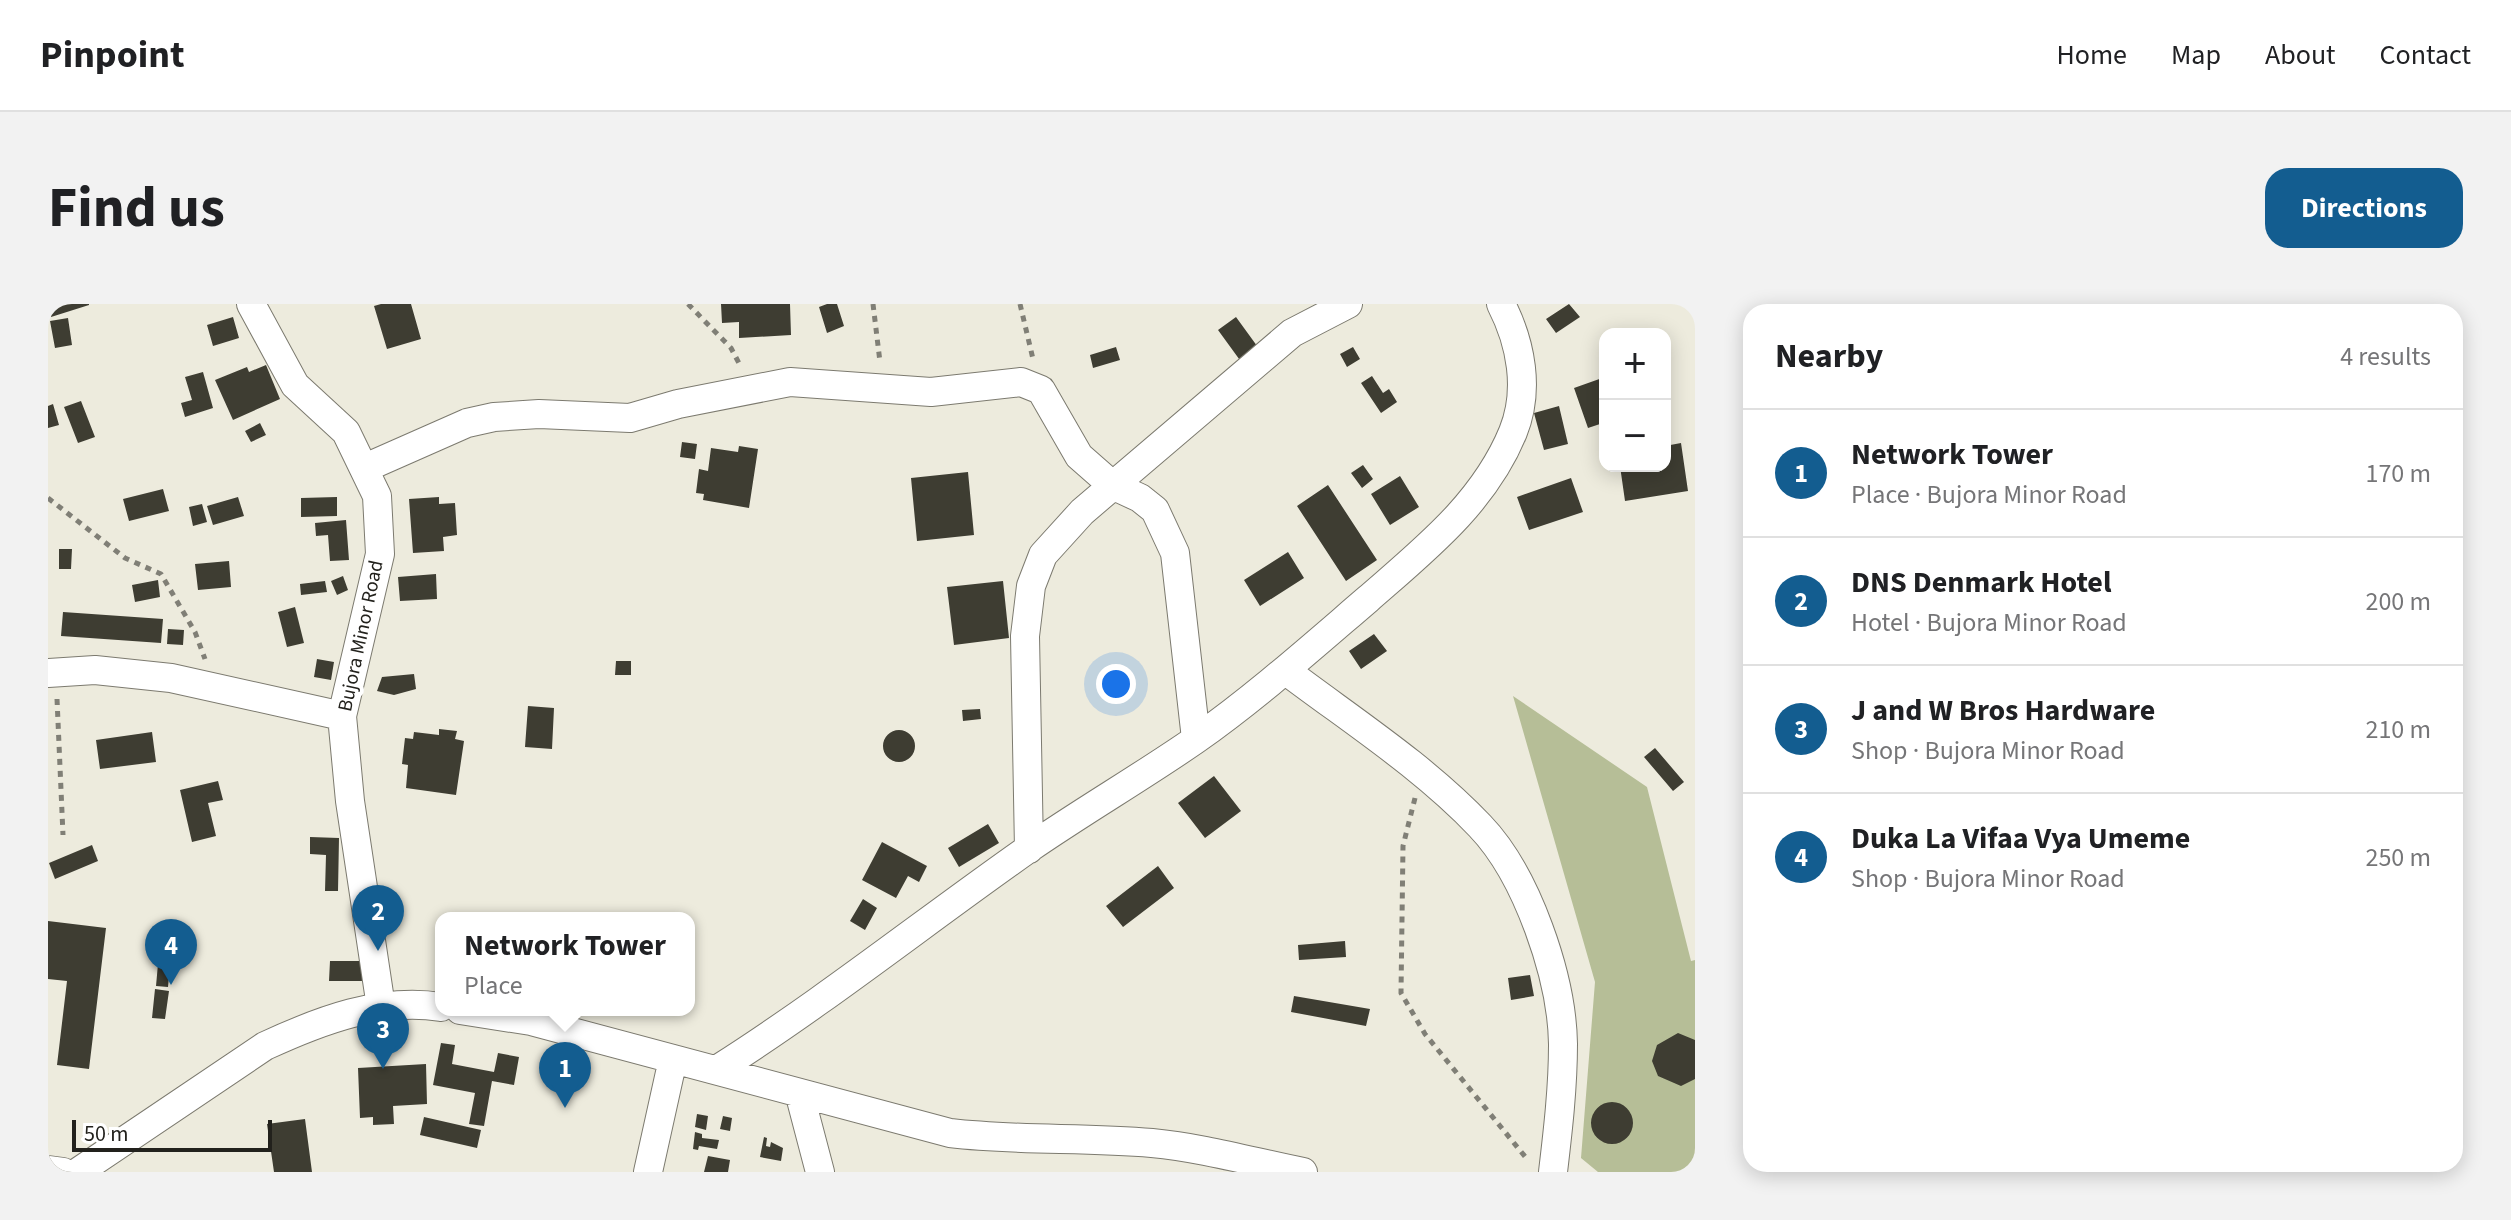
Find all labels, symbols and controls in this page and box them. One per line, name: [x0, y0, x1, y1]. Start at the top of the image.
text: Pinpoint: [40, 28, 185, 82]
text: Home: [2056, 35, 2127, 75]
text: Map: [2171, 35, 2221, 75]
text: About: [2265, 35, 2336, 75]
text: Contact: [2380, 35, 2471, 75]
button: Directions: [2265, 168, 2463, 248]
text: Find us: [48, 169, 225, 248]
map controls: [1599, 328, 1671, 472]
button: +: [1599, 328, 1671, 400]
text: Nearby: [1775, 332, 1883, 381]
text: 4 results: [2340, 338, 2431, 375]
button: −: [1599, 400, 1671, 472]
text: Network Tower: [1851, 433, 2053, 476]
text: 1: [1794, 455, 1808, 492]
text: 170 m: [2365, 455, 2431, 492]
text: Place · Bujora Minor Road: [1851, 476, 2127, 513]
street label: Bujora Minor Road: [331, 558, 391, 714]
text: DNS Denmark Hotel: [1851, 561, 2111, 604]
text: 2: [1794, 583, 1808, 620]
text: 200 m: [2365, 583, 2431, 620]
text: Hotel · Bujora Minor Road: [1851, 604, 2127, 641]
your location: [1096, 664, 1136, 704]
text: J and W Bros Hardware: [1851, 689, 2155, 732]
text: 3: [1794, 711, 1808, 748]
text: 210 m: [2365, 711, 2431, 748]
text: Shop · Bujora Minor Road: [1851, 732, 2125, 769]
text: Duka La Vifaa Vya Umeme: [1851, 817, 2190, 860]
text: 4: [1794, 839, 1808, 876]
text: 250 m: [2365, 839, 2431, 876]
text: Shop · Bujora Minor Road: [1851, 860, 2125, 897]
pin: 2: [352, 885, 404, 951]
popup: [435, 912, 695, 1016]
pin: 4: [145, 919, 197, 985]
text: Network Tower: [464, 924, 666, 967]
text: Place: [464, 967, 523, 1004]
pin: 3: [357, 1003, 409, 1069]
pin: 1: [539, 1042, 591, 1108]
scale bar: [72, 1116, 272, 1152]
text: 50 m: [84, 1118, 129, 1150]

